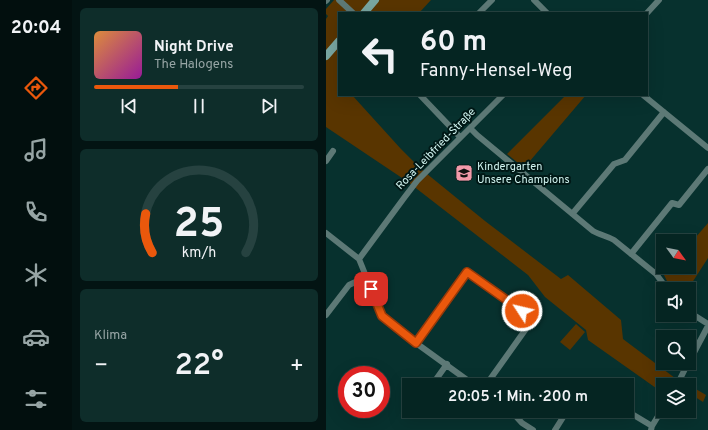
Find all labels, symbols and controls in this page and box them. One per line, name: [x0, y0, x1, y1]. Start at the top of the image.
text: 20:04: [11, 17, 61, 40]
text: 60 m: [420, 25, 487, 61]
icon: left: [354, 28, 406, 80]
text: Night Drive: [154, 38, 234, 57]
text: The Halogens: [154, 57, 233, 73]
text: Fanny-Hensel-Weg: [420, 60, 572, 83]
icon: directions: [22, 74, 50, 102]
icon: previous: [118, 95, 140, 117]
icon: pause: [188, 95, 210, 117]
icon: next: [258, 95, 280, 117]
street label: Rosa-Leibfried-Straße: [393, 105, 479, 193]
icon: music: [22, 136, 50, 164]
place label: Kindergarten Unsere Champions: [477, 160, 570, 187]
school or university icon: Kindergarten Unsere Champions: [454, 163, 474, 183]
icon: phone: [22, 198, 50, 226]
text: 25: [174, 199, 224, 252]
north arrow: [656, 234, 696, 274]
map controls: [656, 234, 696, 418]
text: km/h: [182, 244, 216, 262]
icon: climate: [22, 261, 50, 289]
pin: [354, 272, 388, 306]
icon: arrive: [360, 278, 382, 300]
button: sound: [656, 282, 696, 322]
position arrow: [501, 290, 543, 332]
icon: car: [22, 323, 50, 351]
text: Klima: [94, 328, 127, 344]
button: search: [656, 330, 696, 370]
text: 22°: [174, 348, 224, 385]
text: −: [94, 353, 108, 380]
text: +: [290, 353, 304, 380]
speed limit sign: 30: [338, 366, 390, 418]
button: layers: [656, 378, 696, 418]
icon: filters: [22, 385, 50, 413]
text: 20:05 · 1 Min. · 200 m: [448, 388, 588, 407]

